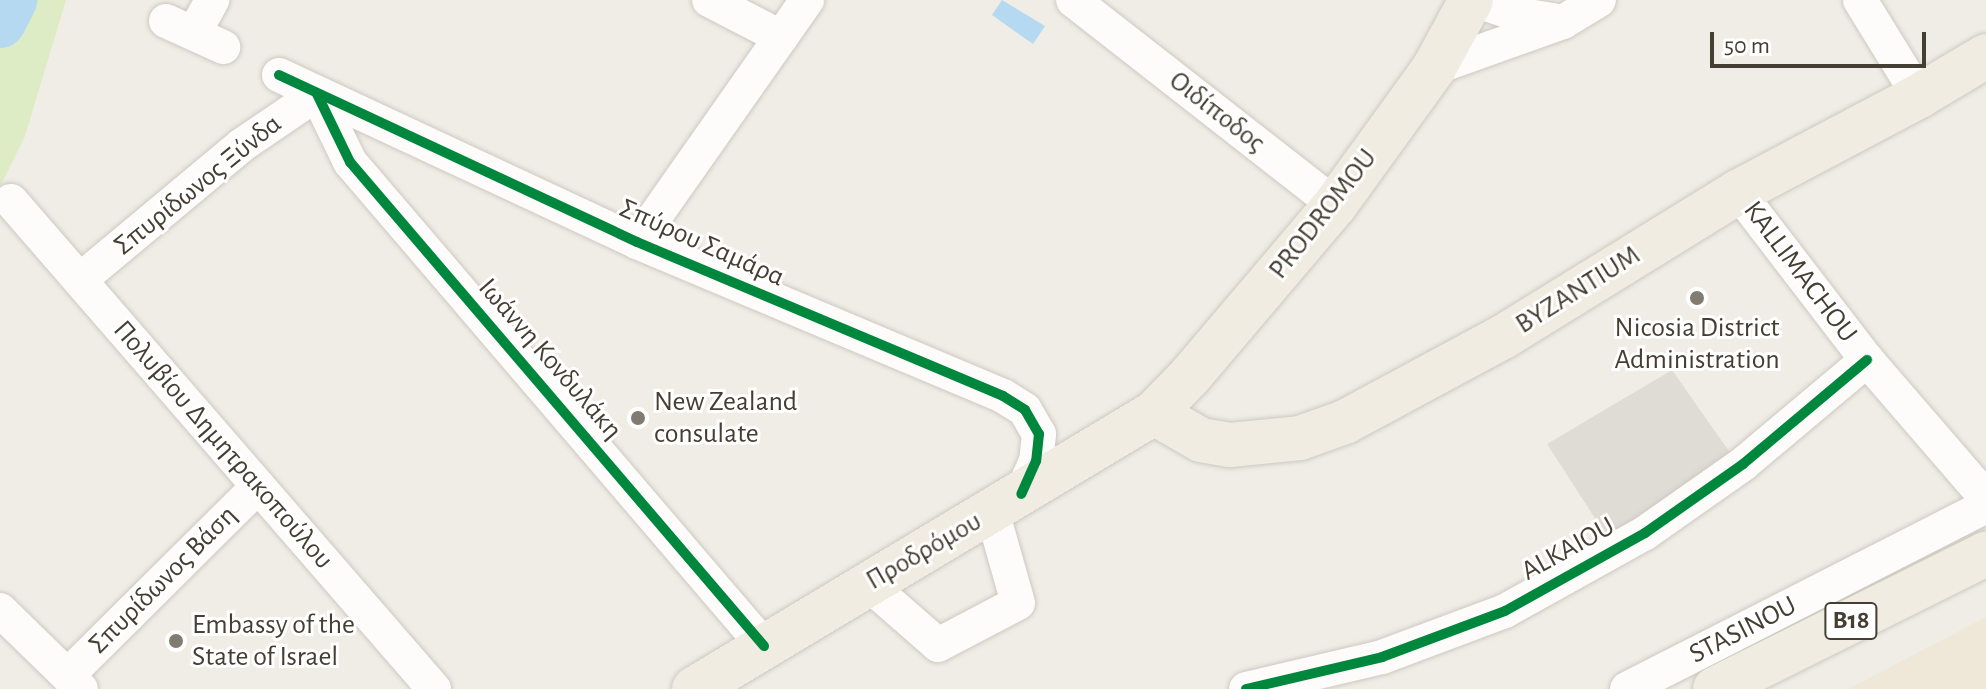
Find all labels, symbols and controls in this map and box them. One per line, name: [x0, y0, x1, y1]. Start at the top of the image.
scale bar: [1714, 16, 1930, 66]
text: 50 m: [1724, 34, 1770, 58]
street label: Οιδίποδος: [1162, 64, 1272, 160]
street label: Σπυρίδωνος Ξύνδα: [108, 107, 288, 263]
street label: PRODROMOU: [1262, 142, 1384, 286]
street label: Σπύρου Σαμάρα: [614, 192, 790, 294]
street label: KALLIMACHOU: [1736, 195, 1864, 349]
street label: BYZANTIUM: [1510, 239, 1646, 341]
street label: Ιωάννη Κονδυλάκη: [471, 272, 629, 446]
marker: Nicosia District Administration: [1688, 289, 1706, 307]
place label: Nicosia District Administration: [1614, 311, 1780, 377]
street label: Πολυβίου Δημητρακοπούλου: [106, 314, 340, 576]
place label: New Zealand consulate: [654, 385, 797, 451]
marker: New Zealand consulate: [629, 409, 647, 427]
street label: Σπυρίδωνος Βάση: [82, 499, 244, 661]
street label: Προδρόμου: [860, 505, 988, 597]
street label: ALKAIOU: [1515, 510, 1621, 588]
street label: STASINOU: [1684, 589, 1802, 671]
road number: B18: [1823, 599, 1879, 643]
place label: Embassy of the State of Israel: [192, 608, 355, 674]
marker: Embassy of the State of Israel: [167, 632, 185, 650]

